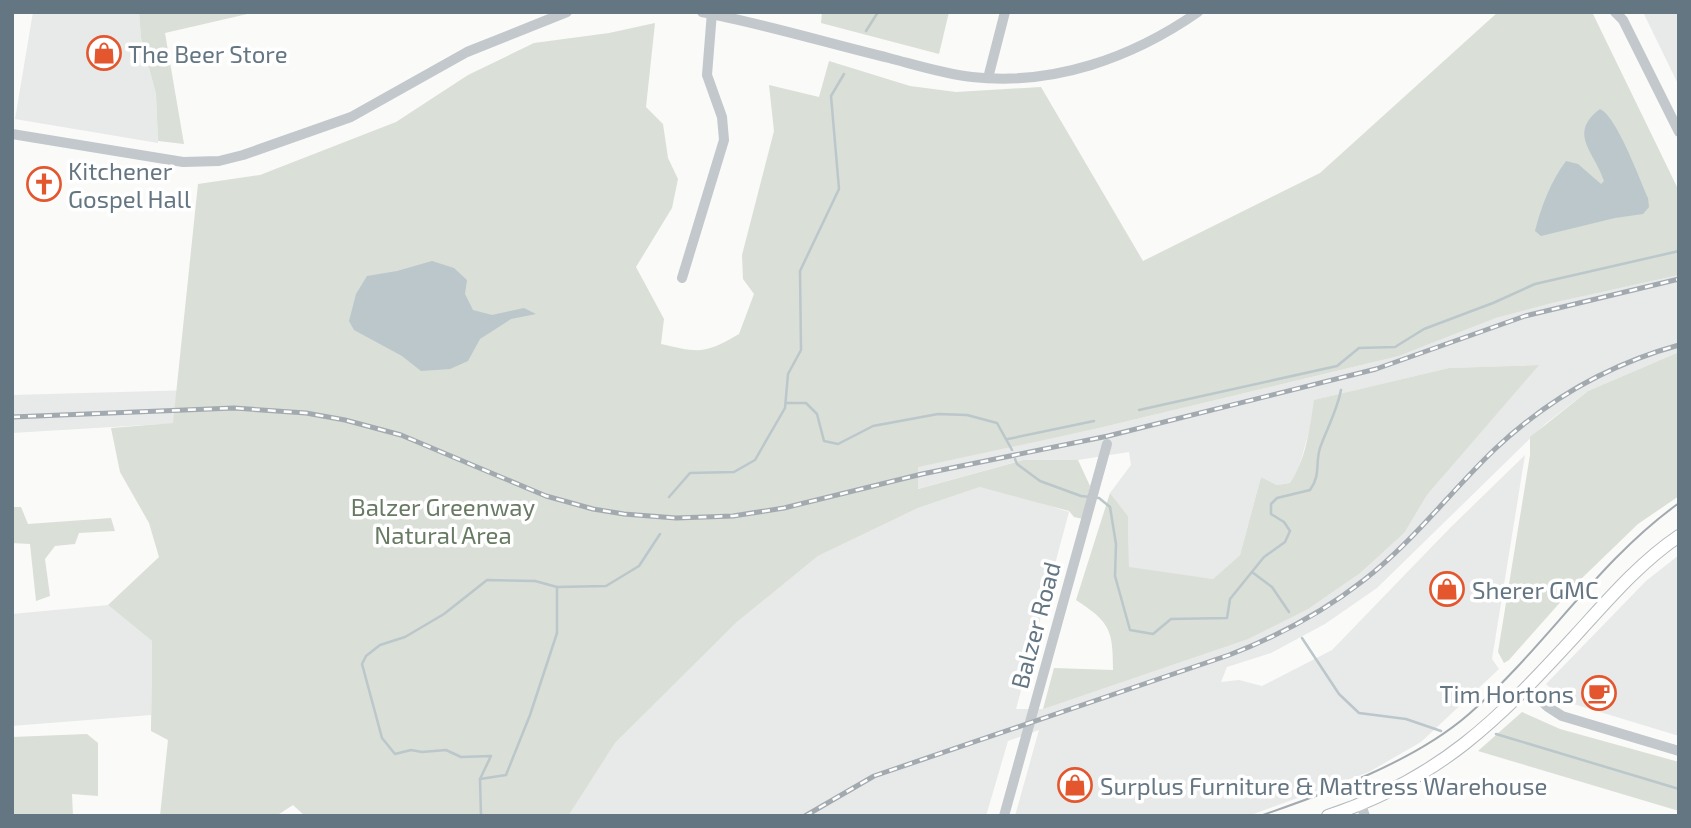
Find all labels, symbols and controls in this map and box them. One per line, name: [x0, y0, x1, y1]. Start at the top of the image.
shop icon: The Beer Store: [85, 34, 123, 72]
place label: The Beer Store: [128, 39, 288, 68]
place label: Kitchener Gospel Hall: [68, 156, 191, 213]
church icon: Kitchener Gospel Hall: [25, 165, 63, 203]
park label: Balzer Greenway Natural Area: [351, 492, 536, 549]
street label: Balzer Road: [1004, 558, 1066, 692]
shop icon: Sherer GMC: [1428, 570, 1466, 608]
place label: Sherer GMC: [1472, 575, 1599, 604]
cafe icon: Tim Hortons: [1580, 674, 1618, 712]
place label: Tim Hortons: [1440, 679, 1574, 708]
shop icon: Surplus Furniture & Mattress Warehouse: [1056, 766, 1094, 804]
place label: Surplus Furniture & Mattress Warehouse: [1100, 771, 1547, 800]

